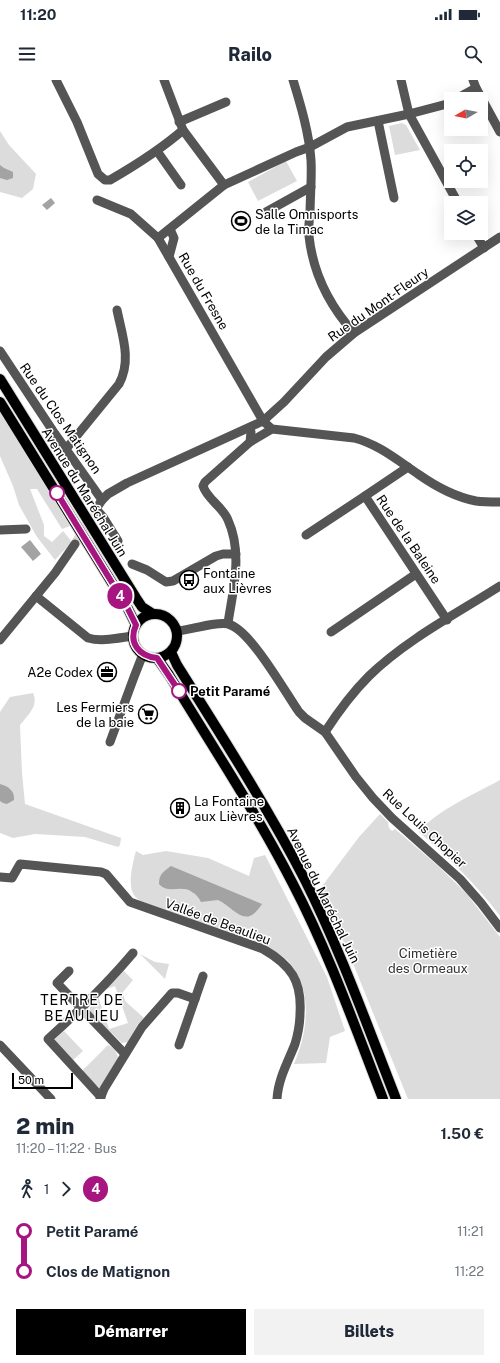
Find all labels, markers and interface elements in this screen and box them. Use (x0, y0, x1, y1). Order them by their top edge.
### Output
text: 11:20 (20, 6, 56, 23)
icon: menu (16, 43, 38, 65)
icon: search (462, 43, 484, 65)
text: Railo (228, 44, 272, 65)
north arrow (444, 92, 488, 136)
map controls (444, 92, 488, 240)
button: locate (444, 144, 488, 188)
button: layers (444, 196, 488, 240)
place label: Salle Omnisports de la Timac (255, 207, 358, 237)
sports icon: Salle Omnisports de la Timac (230, 210, 252, 232)
street label: Rue du Fresne (175, 250, 232, 332)
street label: Rue du Mont-Fleury (325, 264, 431, 345)
street label: Rue du Clos Matignon (17, 360, 104, 476)
street label: Avenue du Maréchal Juin (39, 425, 130, 560)
unlabelled marker (49, 485, 65, 501)
street label: Rue de la Baleine (373, 492, 444, 587)
place label: Fontaine aux Lièvres (203, 566, 272, 596)
bus stop icon: Fontaine aux Lièvres (178, 569, 200, 591)
line badge: 4 (107, 583, 133, 609)
text: 4 (115, 588, 125, 604)
office icon: A2e Codex (96, 661, 118, 683)
place label: A2e Codex (27, 665, 93, 680)
marker: Petit Paramé (171, 683, 187, 699)
place label: Petit Paramé (190, 684, 270, 699)
place label: Les Fermiers de la baie (56, 700, 134, 730)
supermarket icon: Les Fermiers de la baie (137, 703, 159, 725)
street label: Rue Louis Chopier (380, 786, 470, 871)
place label: La Fontaine aux Lièvres (194, 794, 264, 824)
building icon: La Fontaine aux Lièvres (169, 797, 191, 819)
street label: Avenue du Maréchal Juin (284, 825, 363, 966)
street label: Vallée de Beaulieu (163, 895, 273, 948)
park label: Cimetière des Ormeaux (388, 946, 468, 976)
district label: TERTRE DE BEAULIEU (40, 992, 124, 1024)
scale bar (12, 1071, 73, 1090)
text: 50 m (18, 1074, 44, 1086)
text: 2 min (16, 1113, 74, 1139)
text: 1.50 € (441, 1125, 484, 1142)
text: 11:20 – 11:22 · Bus (16, 1141, 117, 1156)
icon: walk (16, 1178, 38, 1200)
icon: forward (55, 1178, 77, 1200)
text: 4 (91, 1181, 100, 1197)
text: 1 (44, 1182, 49, 1197)
text: Petit Paramé (46, 1223, 138, 1240)
text: 11:21 (457, 1224, 484, 1239)
text: Clos de Matignon (46, 1263, 170, 1280)
text: 11:22 (455, 1264, 484, 1279)
button: Démarrer (16, 1309, 246, 1355)
button: Billets (254, 1309, 484, 1355)

